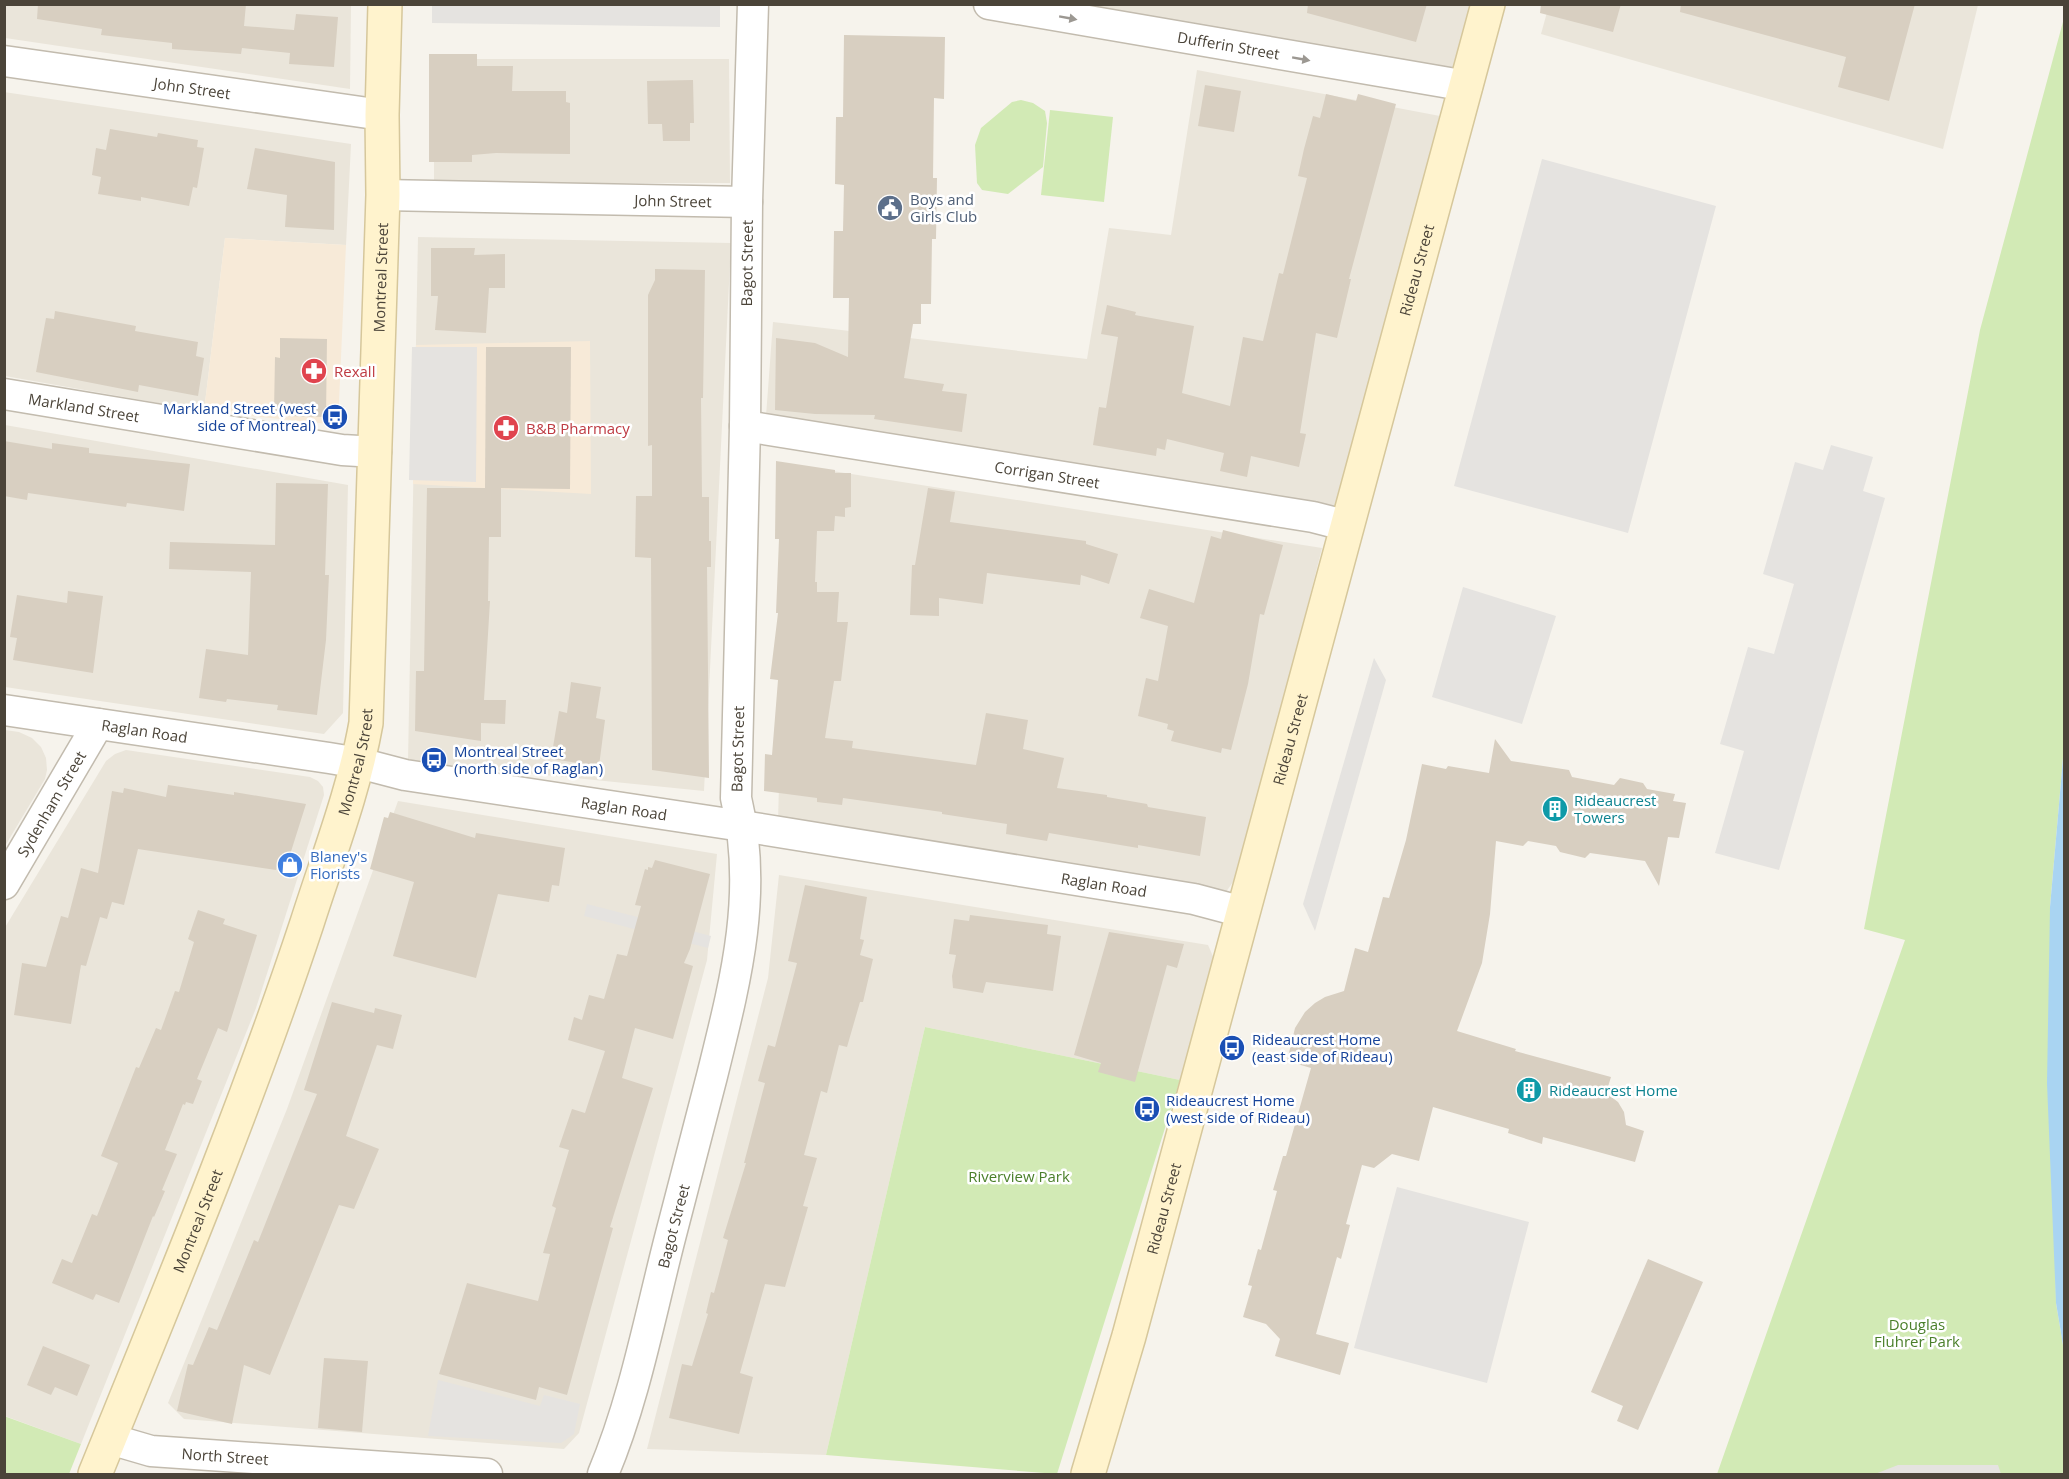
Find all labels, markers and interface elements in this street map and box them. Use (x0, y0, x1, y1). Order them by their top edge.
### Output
one-way arrow (1058, 14, 1077, 23)
street label: Dufferin Street (1176, 26, 1281, 64)
one-way arrow (1292, 55, 1311, 64)
street label: John Street (150, 72, 232, 103)
place label: Boys and Girls Club (910, 189, 977, 226)
street label: John Street (632, 190, 712, 211)
public building icon: Boys and Girls Club (875, 193, 905, 223)
street label: Bagot Street (736, 220, 757, 306)
street label: Montreal Street (369, 222, 392, 333)
street label: Rideau Street (1394, 222, 1438, 318)
pharmacy icon: Rexall (299, 356, 329, 386)
place label: Rexall (334, 361, 375, 381)
street label: Markland Street (27, 388, 141, 426)
place label: Markland Street (west side of Montreal) (163, 398, 316, 435)
bus stop icon: Markland Street (west side of Montreal) (320, 402, 350, 432)
pharmacy icon: B&B Pharmacy (491, 413, 521, 443)
place label: B&B Pharmacy (526, 418, 630, 438)
street label: Corrigan Street (993, 456, 1101, 493)
street label: Rideau Street (1268, 691, 1312, 787)
street label: Bagot Street (726, 706, 748, 792)
street label: Montreal Street (333, 708, 376, 818)
street label: Raglan Road (100, 715, 189, 747)
place label: Montreal Street (north side of Raglan) (454, 741, 603, 778)
bus stop icon: Montreal Street (north side of Raglan) (419, 745, 449, 775)
street label: Sydenham Street (12, 747, 90, 861)
place label: Rideaucrest Towers (1574, 790, 1656, 827)
street label: Raglan Road (580, 792, 668, 825)
building icon: Rideaucrest Towers (1540, 794, 1570, 824)
place label: Blaney's Florists (310, 846, 367, 883)
shop icon: Blaney's Florists (275, 850, 305, 880)
street label: Raglan Road (1060, 868, 1148, 901)
place label: Rideaucrest Home (east side of Rideau) (1252, 1029, 1393, 1066)
bus stop icon: Rideaucrest Home (east side of Rideau) (1217, 1033, 1247, 1063)
building icon: Rideaucrest Home (1514, 1075, 1544, 1105)
place label: Rideaucrest Home (1549, 1080, 1678, 1100)
place label: Rideaucrest Home (west side of Rideau) (1166, 1090, 1310, 1127)
bus stop icon: Rideaucrest Home (west side of Rideau) (1132, 1094, 1162, 1124)
street label: Rideau Street (1141, 1160, 1185, 1257)
street label: Montreal Street (168, 1166, 227, 1276)
park label: Riverview Park (968, 1166, 1070, 1186)
street label: Bagot Street (653, 1182, 694, 1270)
park label: Douglas Fluhrer Park (1874, 1314, 1960, 1351)
street label: North Street (181, 1443, 269, 1469)

